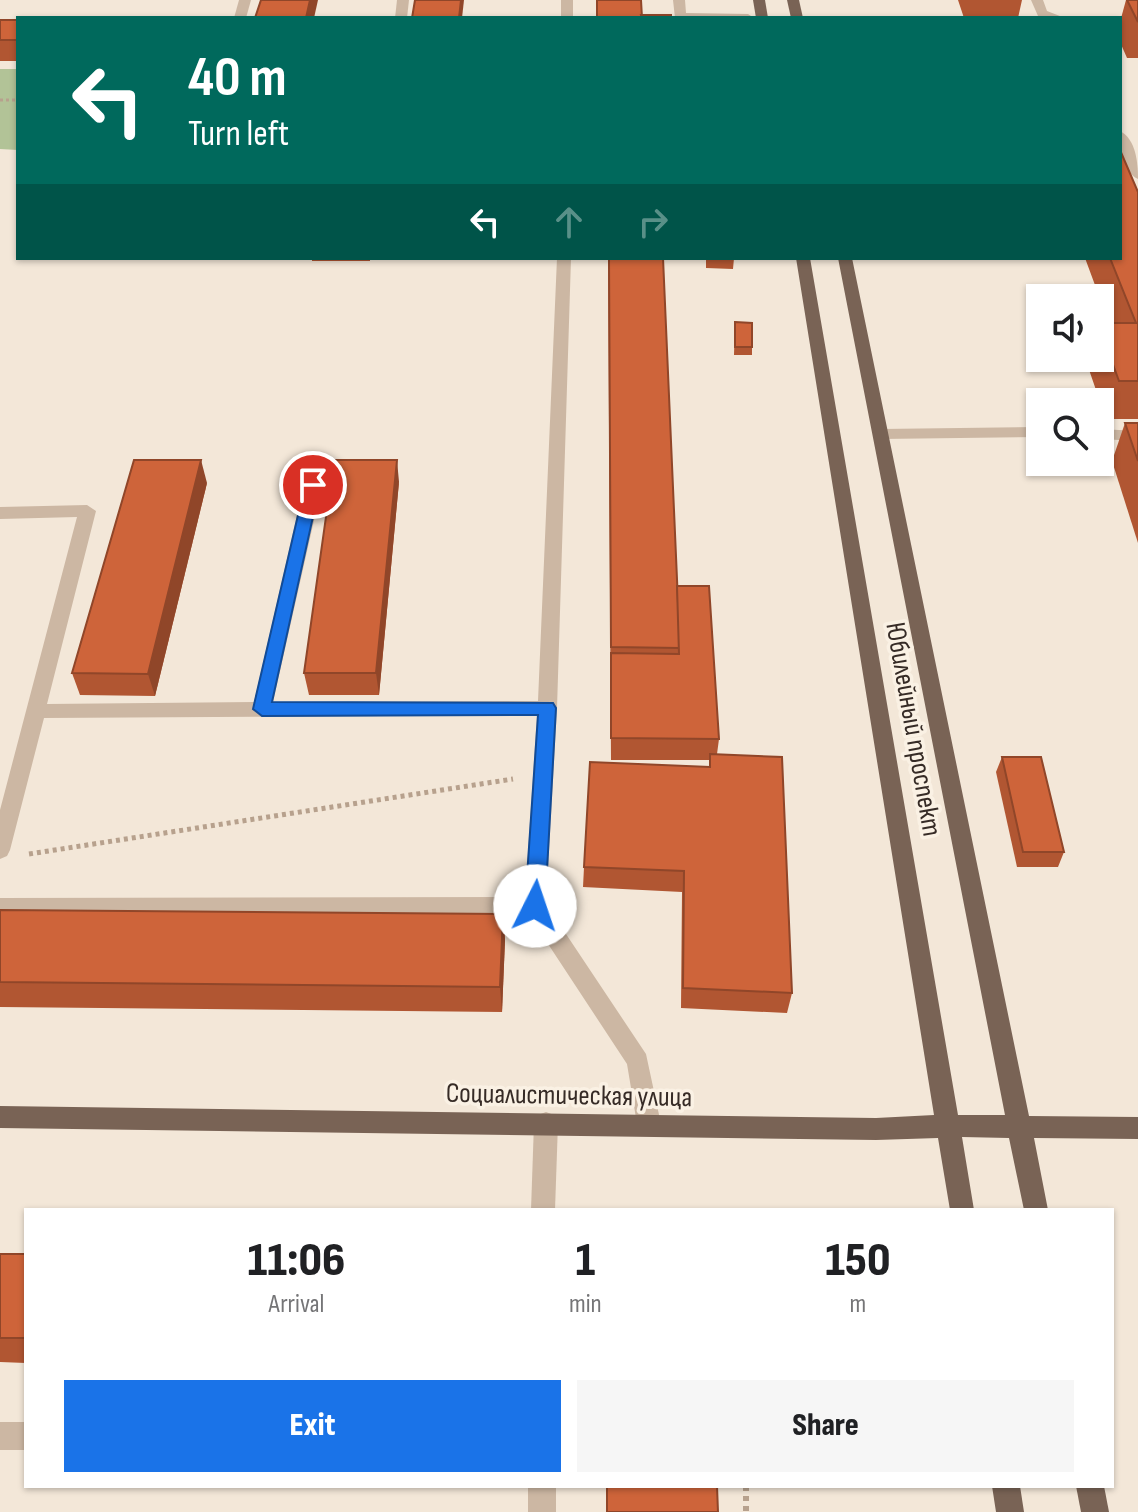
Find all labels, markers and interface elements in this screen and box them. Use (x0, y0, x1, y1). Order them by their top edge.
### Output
text: 40 m (188, 45, 287, 112)
icon: left (56, 48, 160, 152)
text: Turn left (188, 113, 289, 156)
icon: left (463, 200, 507, 244)
icon: ahead (547, 200, 591, 244)
icon: right (631, 200, 675, 244)
map controls (1026, 284, 1114, 476)
button: sound (1026, 284, 1114, 372)
button: search (1026, 388, 1114, 476)
pin (279, 451, 347, 519)
icon: arrive (291, 463, 335, 507)
street label: Юбилейный проспект (878, 620, 949, 839)
position arrow (493, 864, 577, 948)
street label: Социалистическая улица (446, 1077, 692, 1114)
text: 11:06 (248, 1232, 345, 1289)
text: 1 (575, 1232, 595, 1289)
text: 150 (825, 1232, 890, 1289)
text: Arrival (269, 1289, 324, 1320)
text: min (569, 1289, 602, 1320)
text: m (849, 1289, 866, 1320)
button: Exit (64, 1380, 561, 1472)
button: Share (577, 1380, 1074, 1472)

